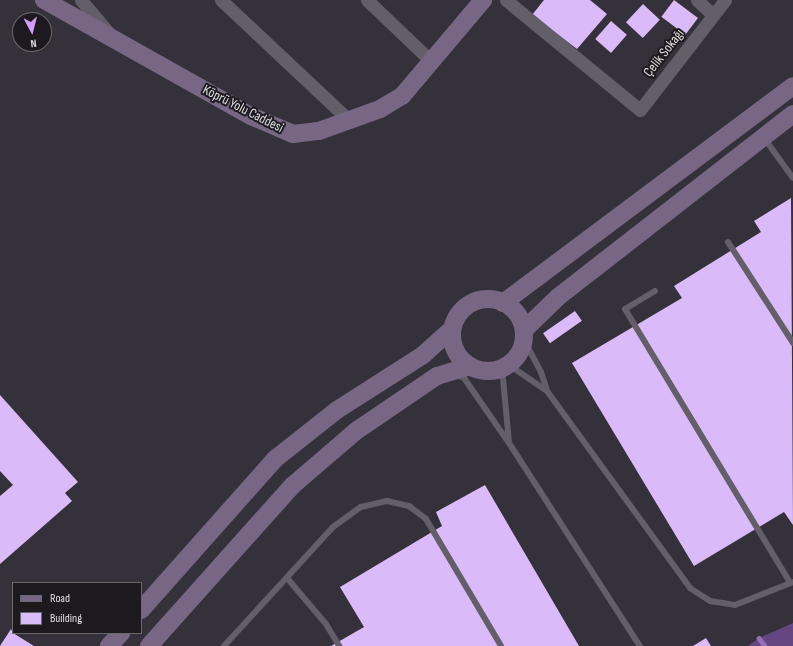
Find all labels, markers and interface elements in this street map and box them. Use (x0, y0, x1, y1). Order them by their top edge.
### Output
north arrow (12, 12, 52, 52)
street label: Çelik Sokağı (640, 26, 688, 80)
text: N (30, 37, 37, 50)
street label: Köprü Yolu Caddesi (200, 81, 286, 137)
legend (12, 582, 142, 634)
text: Road (50, 591, 70, 606)
text: Building (50, 611, 82, 626)

